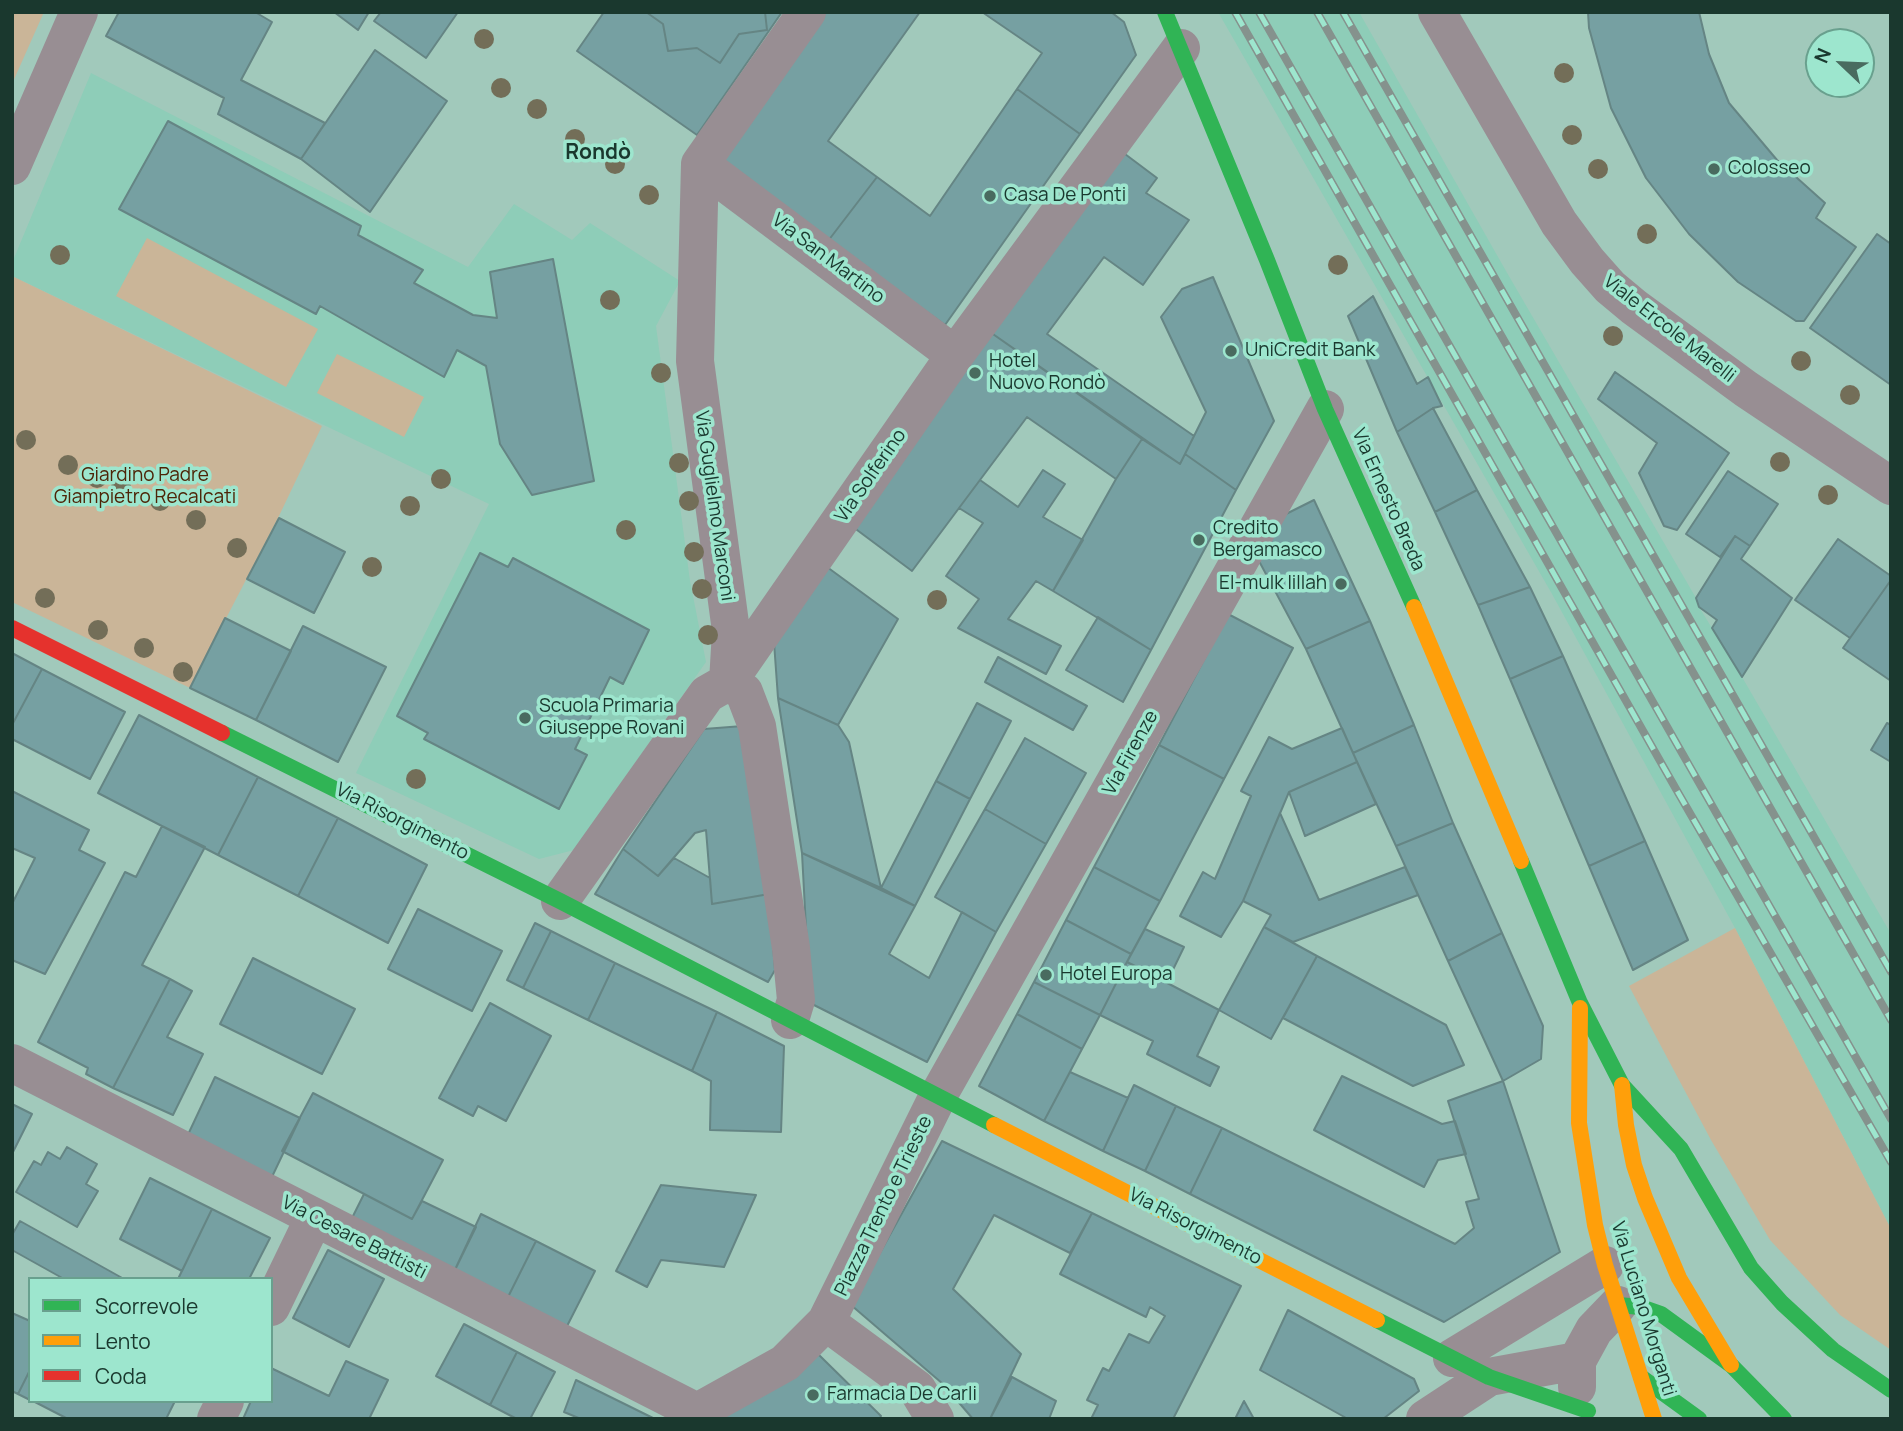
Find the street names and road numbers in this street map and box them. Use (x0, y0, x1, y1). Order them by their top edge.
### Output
street label: Via San Martino (767, 209, 889, 309)
street label: Viale Ercole Marelli (1598, 270, 1740, 388)
street label: Via Guglielmo Marconi (689, 410, 739, 602)
street label: Via Solferino (831, 425, 911, 527)
street label: Via Ernesto Breda (1346, 425, 1430, 575)
street label: Via Firenze (1098, 707, 1164, 799)
street label: Via Risorgimento (332, 779, 472, 865)
street label: Piazza Trento e Trieste (830, 1112, 938, 1300)
street label: Via Risorgimento (1125, 1184, 1265, 1270)
street label: Via Cesare Battisti (278, 1192, 430, 1284)
street label: Via Luciano Morganti (1606, 1219, 1680, 1399)

